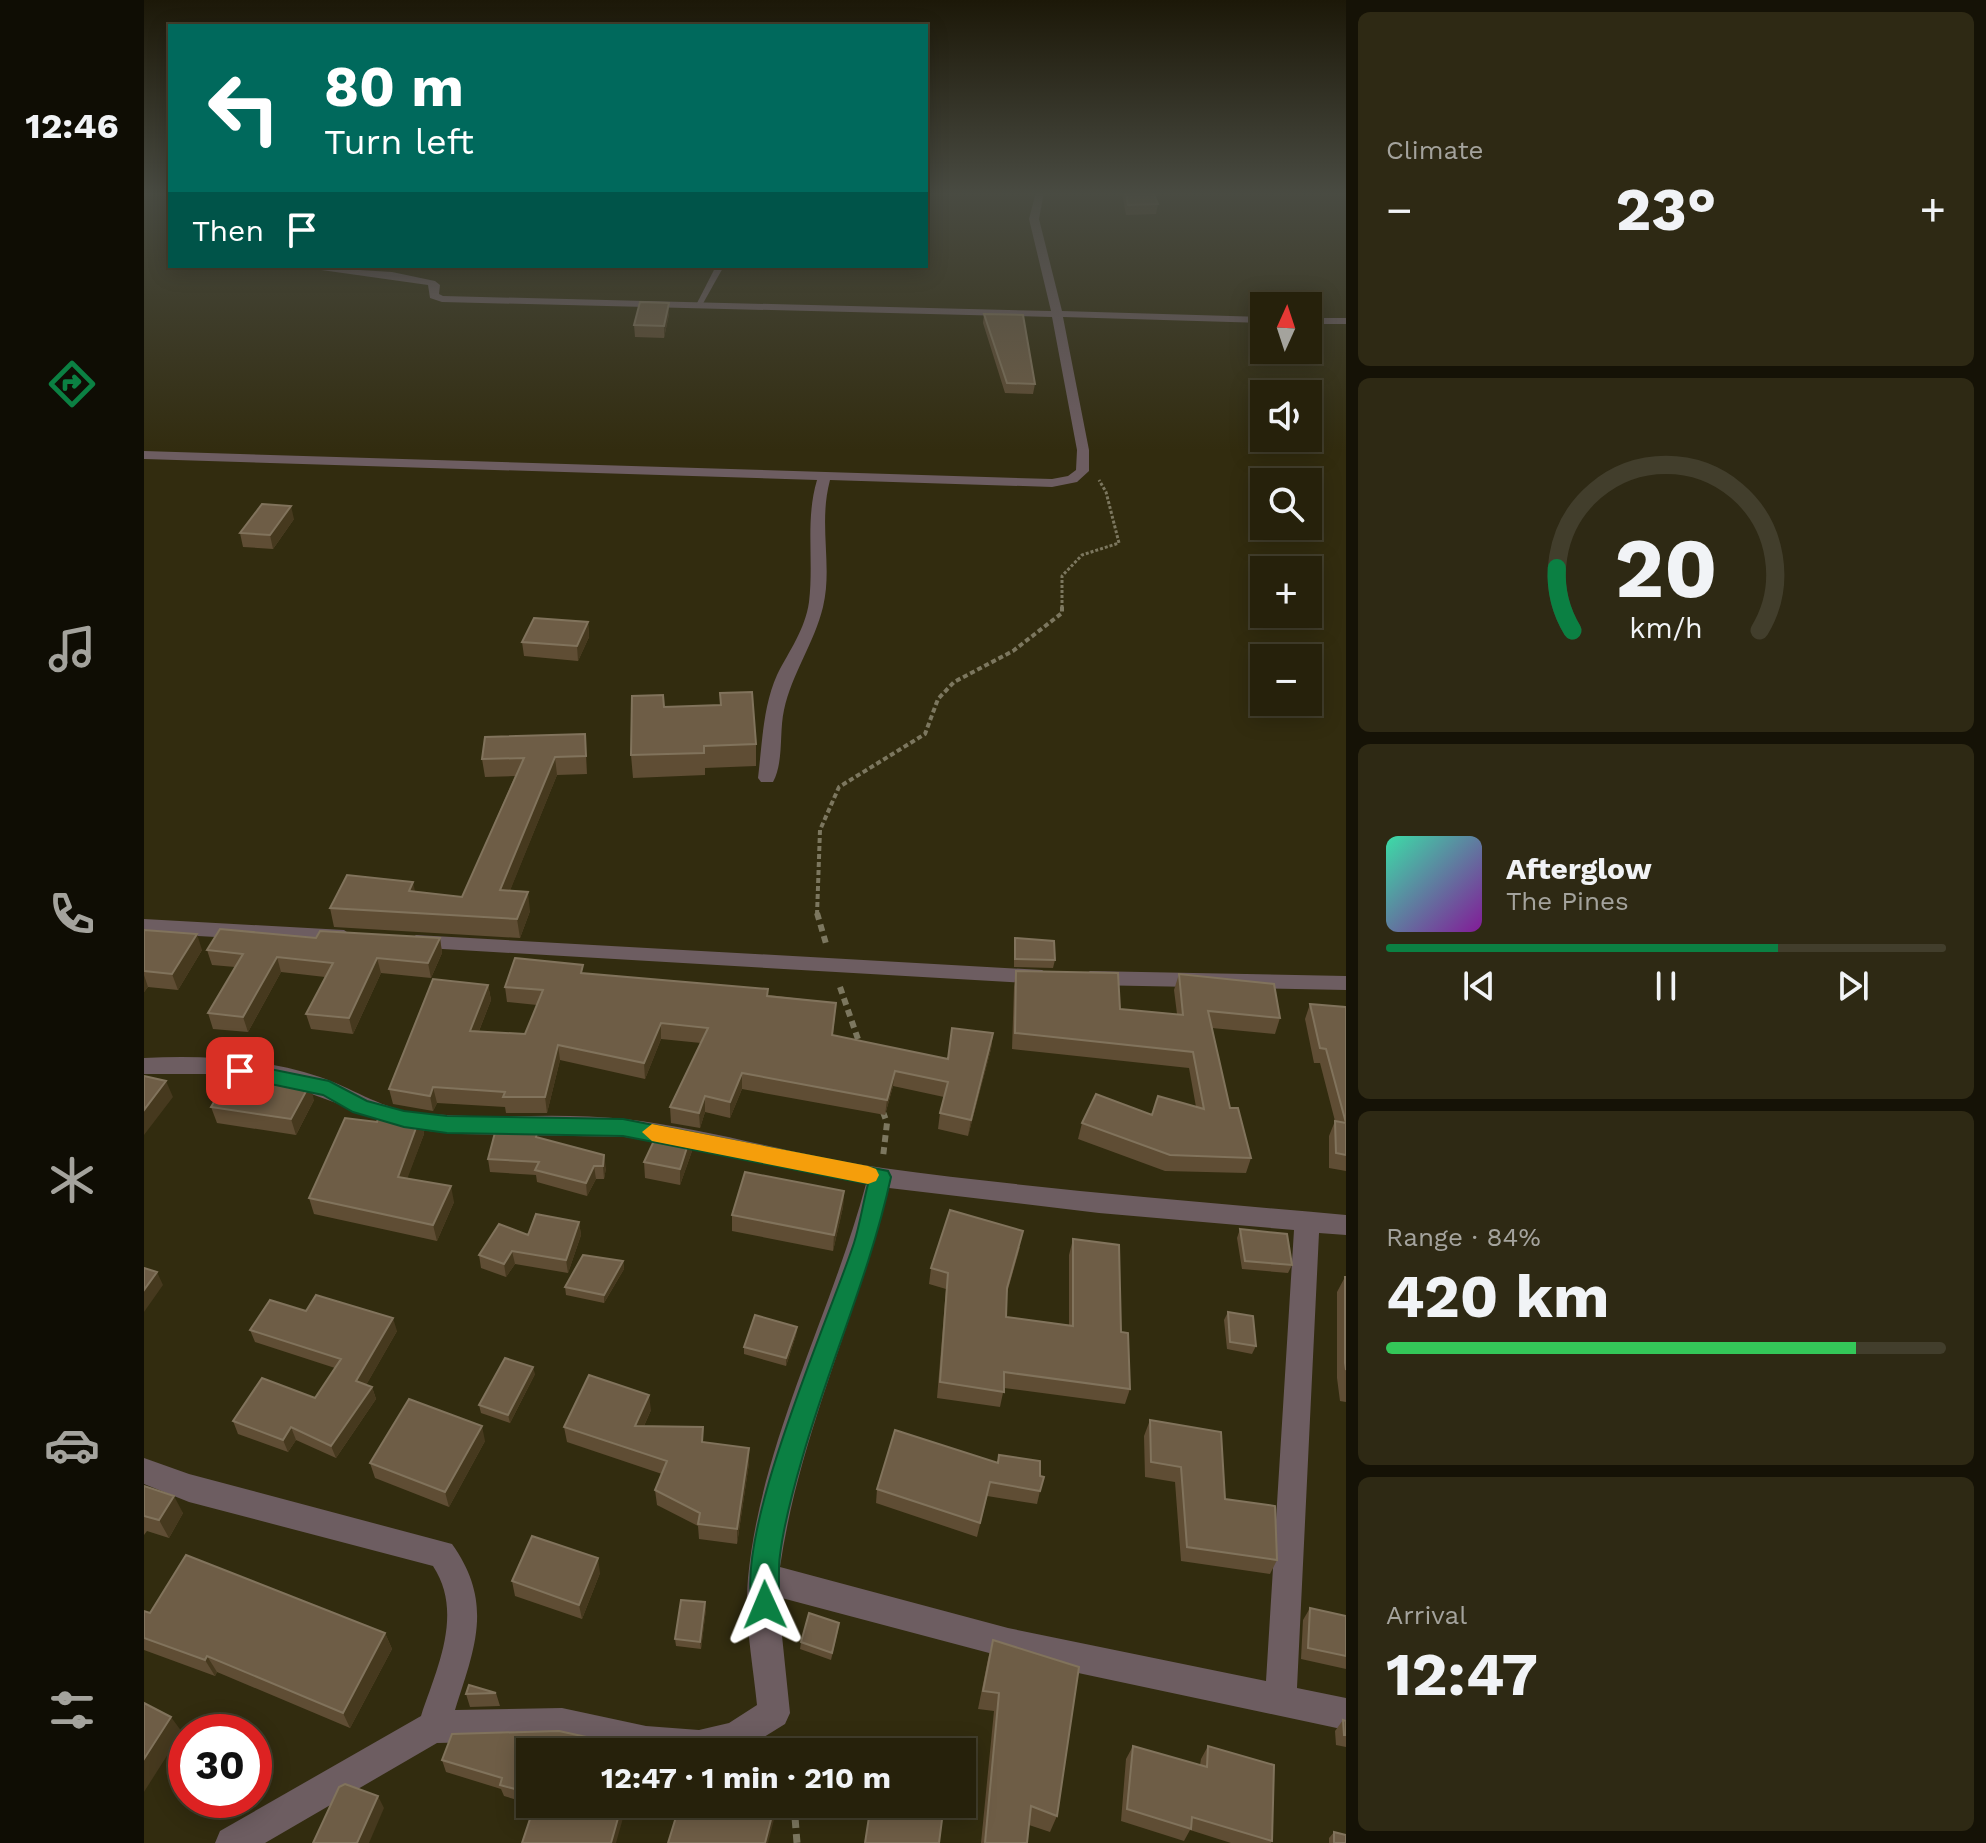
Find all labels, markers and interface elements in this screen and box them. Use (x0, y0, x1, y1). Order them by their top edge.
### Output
text: 80 m (324, 54, 464, 120)
icon: left (192, 56, 296, 160)
text: 12:46 (25, 105, 119, 147)
text: Turn left (324, 121, 474, 163)
text: Climate (1386, 135, 1484, 165)
text: 23° (1615, 174, 1717, 245)
text: − (1386, 184, 1413, 236)
text: + (1919, 184, 1946, 236)
icon: arrive (280, 208, 324, 252)
text: Then (192, 213, 264, 248)
north arrow (1250, 292, 1322, 364)
map controls (1250, 292, 1322, 716)
icon: directions (44, 356, 100, 412)
button: sound (1250, 380, 1322, 452)
button: search (1250, 468, 1322, 540)
text: 20 (1614, 520, 1718, 617)
button: + (1250, 556, 1322, 628)
text: km/h (1629, 611, 1703, 645)
icon: music (44, 621, 100, 677)
button: − (1250, 644, 1322, 716)
text: Afterglow (1506, 851, 1652, 886)
icon: phone (44, 886, 100, 942)
text: The Pines (1506, 886, 1629, 916)
icon: previous (1457, 964, 1501, 1008)
icon: pause (1644, 964, 1688, 1008)
icon: next (1831, 964, 1875, 1008)
pin (206, 1037, 274, 1105)
icon: arrive (218, 1049, 262, 1093)
icon: climate (44, 1152, 100, 1208)
text: Range · 84% (1386, 1222, 1541, 1252)
text: 420 km (1386, 1261, 1609, 1332)
icon: car (44, 1417, 100, 1473)
position arrow (723, 1563, 807, 1647)
text: Arrival (1386, 1600, 1467, 1630)
text: 12:47 (1386, 1639, 1538, 1710)
icon: filters (44, 1682, 100, 1738)
speed limit sign: 30 (168, 1714, 272, 1818)
text: 12:47 · 1 min · 210 m (601, 1760, 891, 1795)

